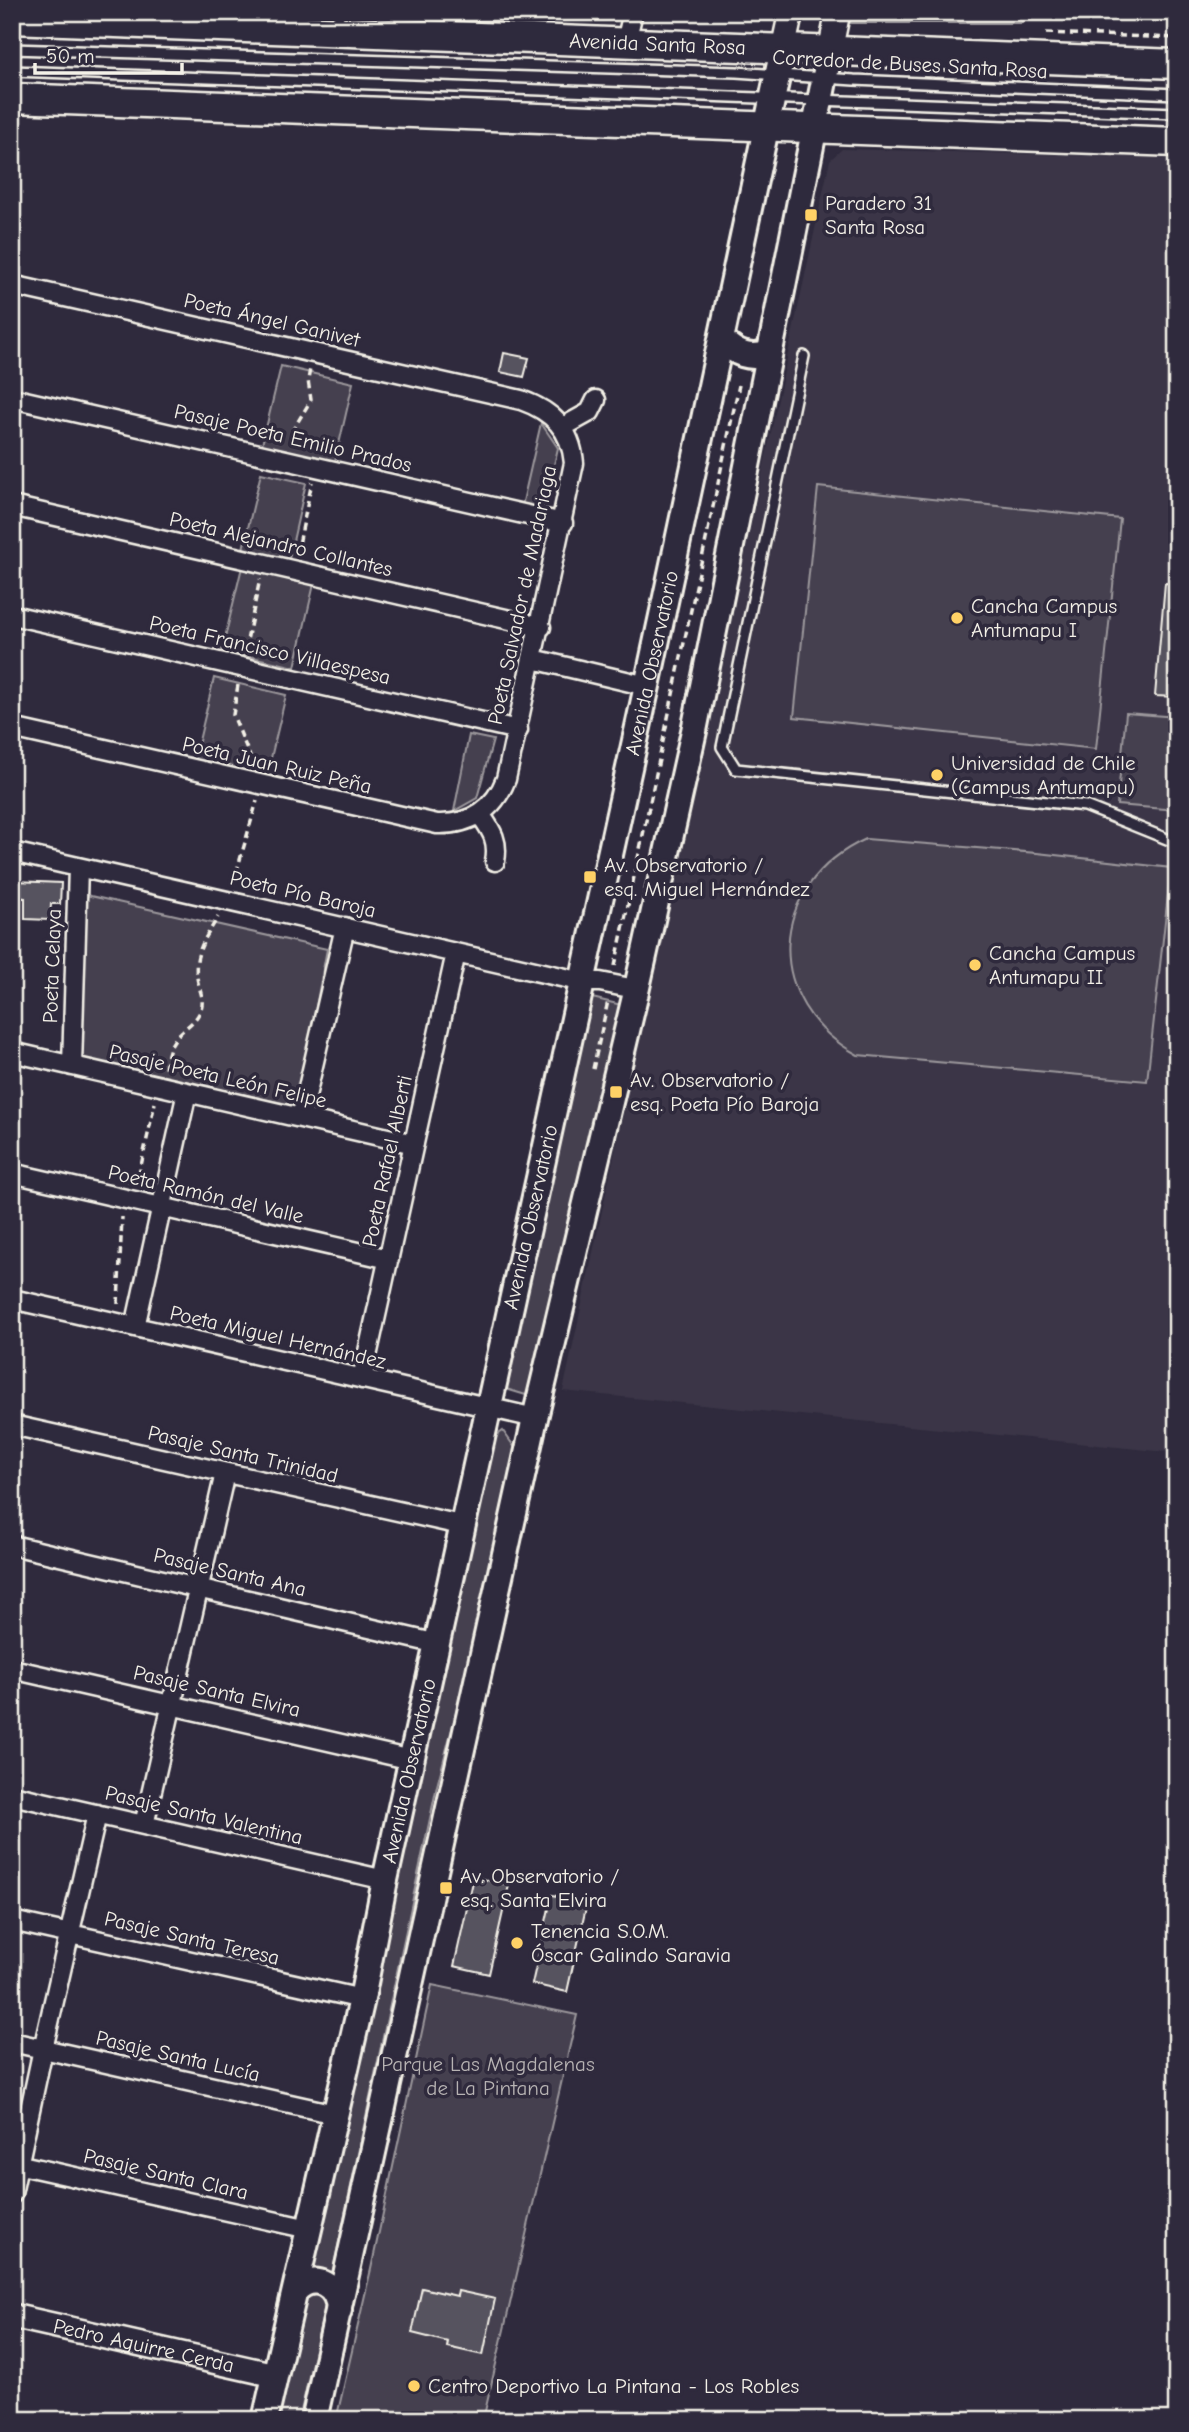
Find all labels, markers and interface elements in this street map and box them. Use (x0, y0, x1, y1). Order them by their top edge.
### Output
street label: Avenida Santa Rosa (569, 29, 746, 59)
scale bar (35, 32, 182, 76)
text: 50 m (46, 44, 95, 68)
street label: Corredor de Buses Santa Rosa (772, 45, 1048, 83)
place label: Paradero 31 Santa Rosa (825, 191, 932, 239)
marker: Paradero 31 Santa Rosa (803, 207, 819, 223)
street label: Poeta Ángel Ganivet (182, 288, 363, 352)
street label: Pasaje Poeta Emilio Prados (172, 399, 414, 477)
street label: Poeta Salvador de Madariaga (483, 463, 561, 727)
street label: Poeta Alejandro Collantes (167, 507, 395, 581)
street label: Avenida Observatorio (620, 568, 683, 758)
place label: Cancha Campus Antumapu I (971, 594, 1117, 642)
marker: Cancha Campus Antumapu I (949, 610, 965, 626)
street label: Poeta Francisco Villaespesa (147, 611, 393, 689)
street label: Poeta Juan Ruiz Peña (180, 732, 374, 798)
place label: Universidad de Chile (Campus Antumapu) (951, 751, 1135, 799)
marker: Universidad de Chile (Campus Antumapu) (929, 767, 945, 783)
place label: Av. Observatorio / esq. Miguel Hernández (604, 853, 810, 901)
street label: Poeta Pío Baroja (228, 866, 378, 922)
marker: Av. Observatorio / esq. Miguel Hernández (582, 869, 598, 885)
street label: Poeta Celaya (38, 908, 66, 1024)
place label: Cancha Campus Antumapu II (989, 941, 1135, 989)
marker: Cancha Campus Antumapu II (967, 957, 983, 973)
street label: Pasaje Poeta León Felipe (107, 1039, 329, 1113)
place label: Av. Observatorio / esq. Poeta Pío Baroja (630, 1068, 819, 1116)
street label: Poeta Rafael Alberti (357, 1073, 417, 1249)
marker: Av. Observatorio / esq. Poeta Pío Baroja (608, 1084, 624, 1100)
street label: Avenida Observatorio (499, 1122, 562, 1312)
street label: Poeta Ramón del Valle (106, 1160, 306, 1228)
street label: Poeta Miguel Hernández (168, 1300, 388, 1374)
street label: Pasaje Santa Trinidad (146, 1420, 340, 1488)
street label: Pasaje Santa Ana (151, 1543, 309, 1601)
street label: Pasaje Santa Elvira (131, 1660, 303, 1722)
street label: Avenida Observatorio (377, 1676, 441, 1866)
street label: Pasaje Santa Valentina (103, 1781, 305, 1849)
place label: Av. Observatorio / esq. Santa Elvira (460, 1864, 619, 1912)
marker: Av. Observatorio / esq. Santa Elvira (438, 1880, 454, 1896)
street label: Pasaje Santa Teresa (102, 1906, 282, 1970)
place label: Tenencia S.O.M. Óscar Galindo Saravia (531, 1919, 731, 1967)
marker: Tenencia S.O.M. Óscar Galindo Saravia (509, 1935, 525, 1951)
street label: Pasaje Santa Lucía (94, 2025, 262, 2087)
park label: Parque Las Magdalenas de La Pintana (381, 2052, 595, 2100)
street label: Pasaje Santa Clara (81, 2143, 251, 2205)
street label: Pedro Aguirre Cerda (51, 2314, 236, 2377)
place label: Centro Deportivo La Pintana - Los Robles (428, 2374, 799, 2398)
marker: Centro Deportivo La Pintana - Los Robles (406, 2378, 422, 2394)

